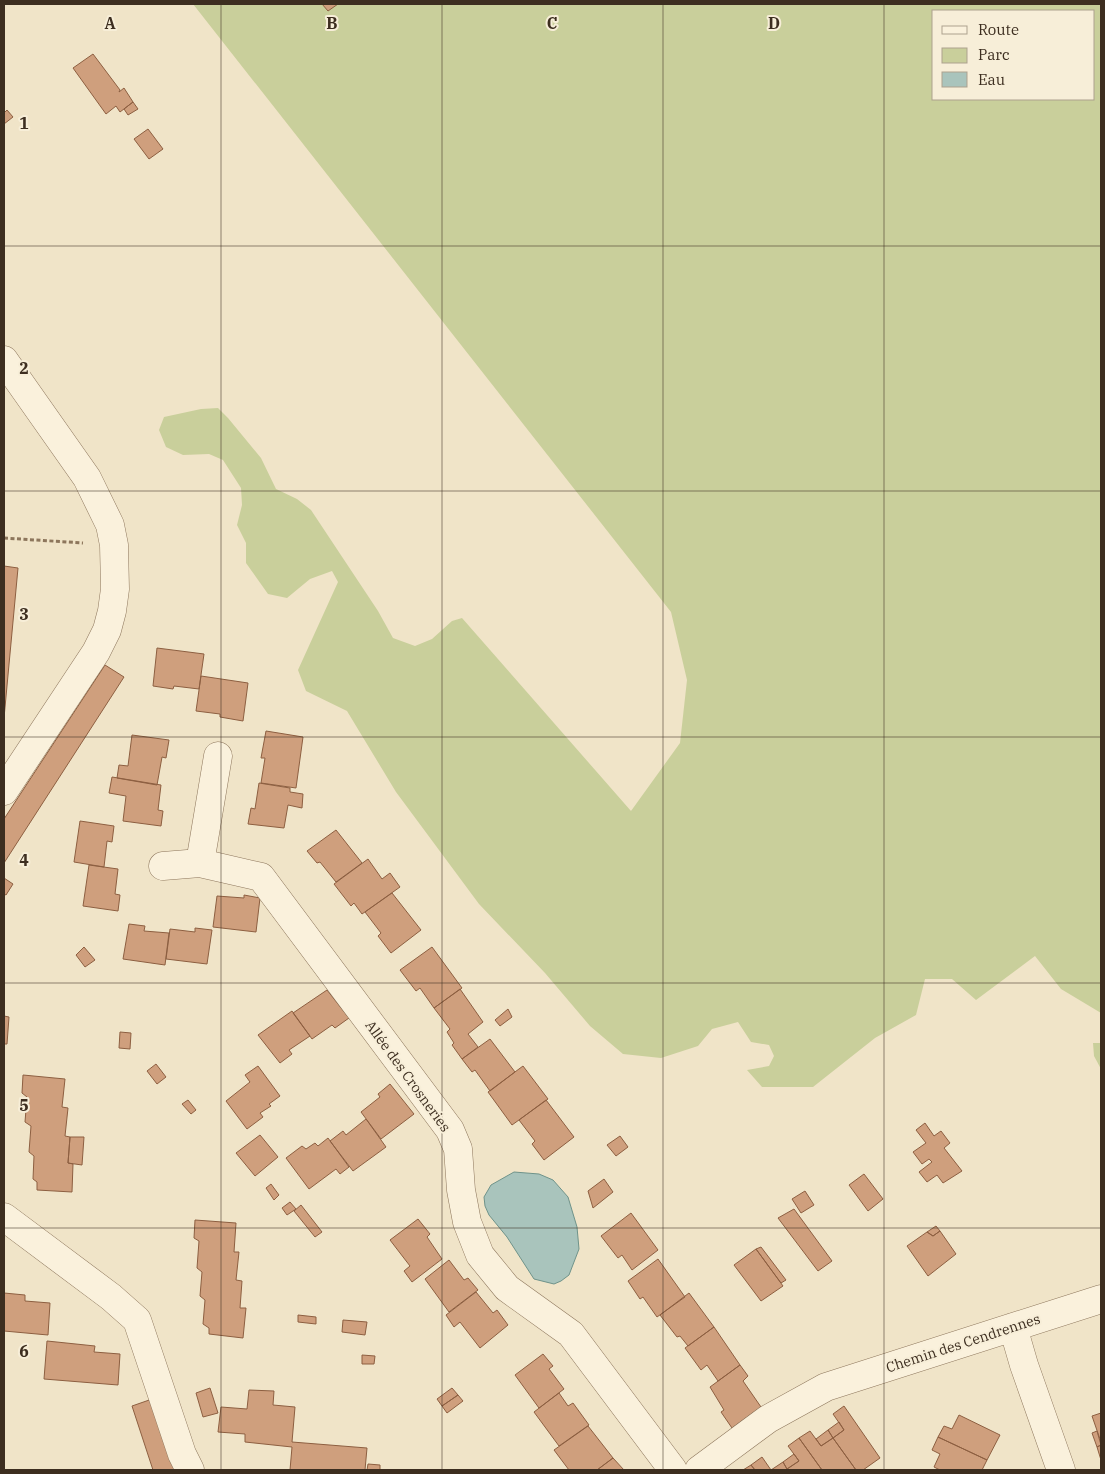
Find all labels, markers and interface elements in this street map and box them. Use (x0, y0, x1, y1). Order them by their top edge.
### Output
legend (932, 10, 1095, 100)
text: A (104, 13, 116, 33)
text: B (326, 13, 338, 33)
text: C (547, 13, 557, 33)
text: D (768, 13, 780, 33)
text: Route (978, 20, 1019, 39)
text: Parc (978, 45, 1010, 64)
text: Eau (978, 70, 1005, 89)
text: 1 (19, 113, 29, 133)
text: 2 (19, 358, 29, 378)
text: 3 (19, 604, 29, 624)
text: 4 (19, 850, 29, 870)
street label: Allée des Crosneries (362, 1017, 455, 1135)
text: 5 (19, 1095, 29, 1115)
street label: Chemin des Cendrennes (884, 1309, 1043, 1376)
text: 6 (19, 1341, 29, 1361)

